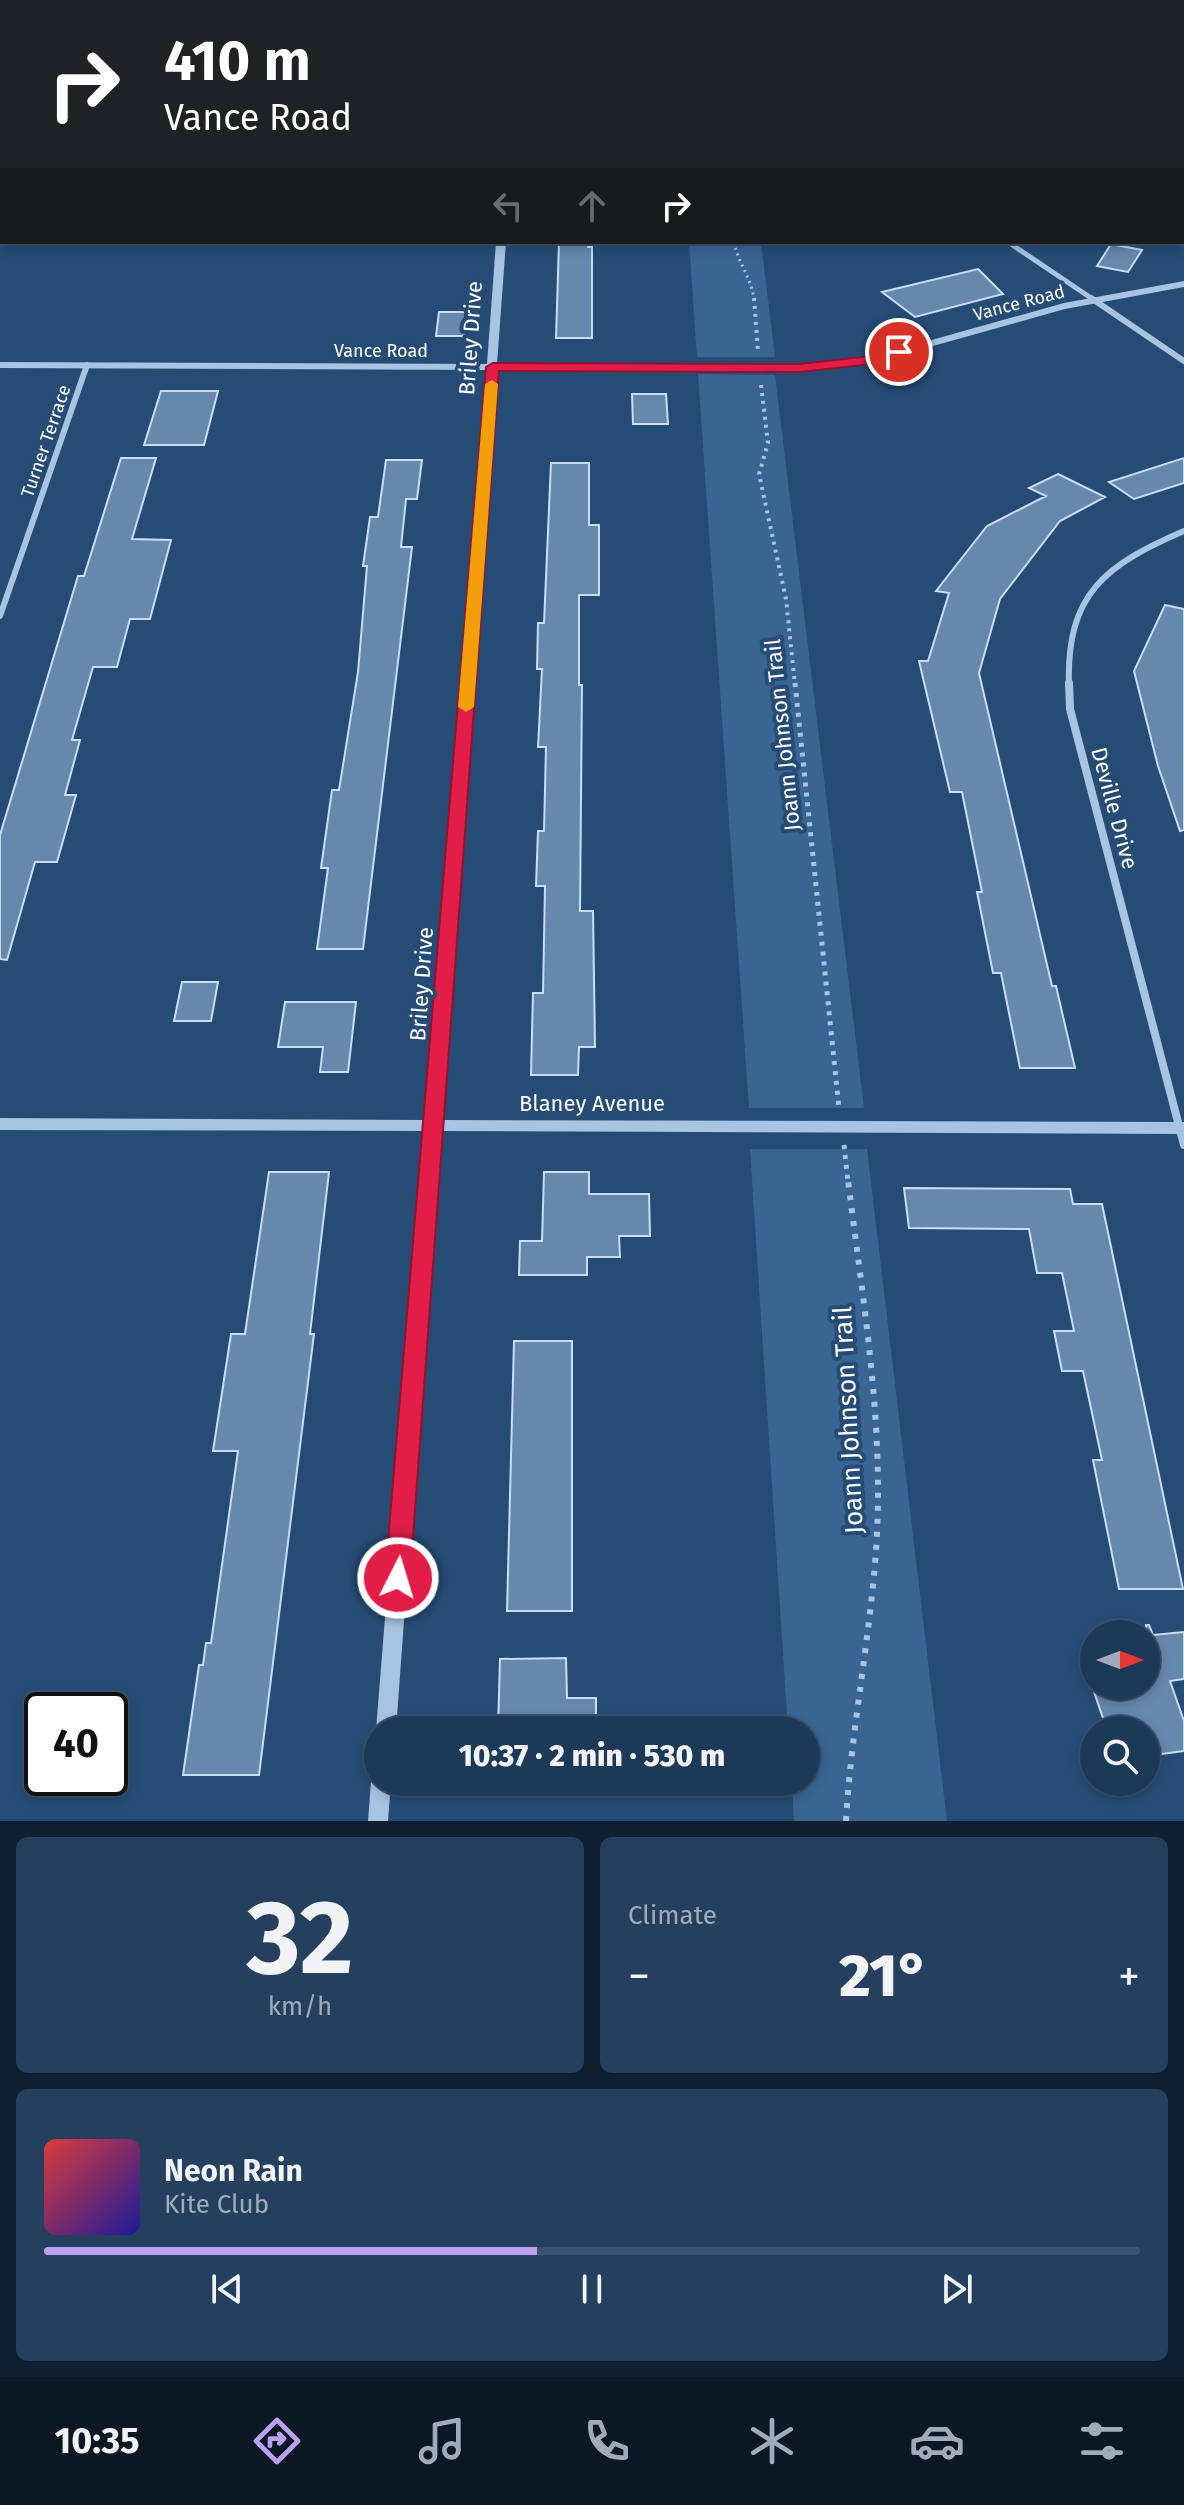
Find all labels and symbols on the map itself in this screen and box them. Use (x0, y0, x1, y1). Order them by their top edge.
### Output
street label: Briley Drive (453, 280, 488, 396)
street label: Vance Road (971, 280, 1067, 326)
pin (865, 318, 933, 386)
street label: Vance Road (334, 340, 428, 362)
street label: Turner Terrace (17, 382, 75, 500)
street label: Joann Johnson Trail (759, 637, 806, 832)
street label: Deville Drive (1085, 744, 1144, 872)
street label: Briley Drive (404, 926, 439, 1042)
street label: Blaney Avenue (519, 1090, 665, 1117)
street label: Joann Johnson Trail (827, 1305, 870, 1535)
position arrow (356, 1536, 440, 1620)
north arrow (1080, 1620, 1160, 1700)
speed limit sign: 40 (24, 1692, 128, 1796)

